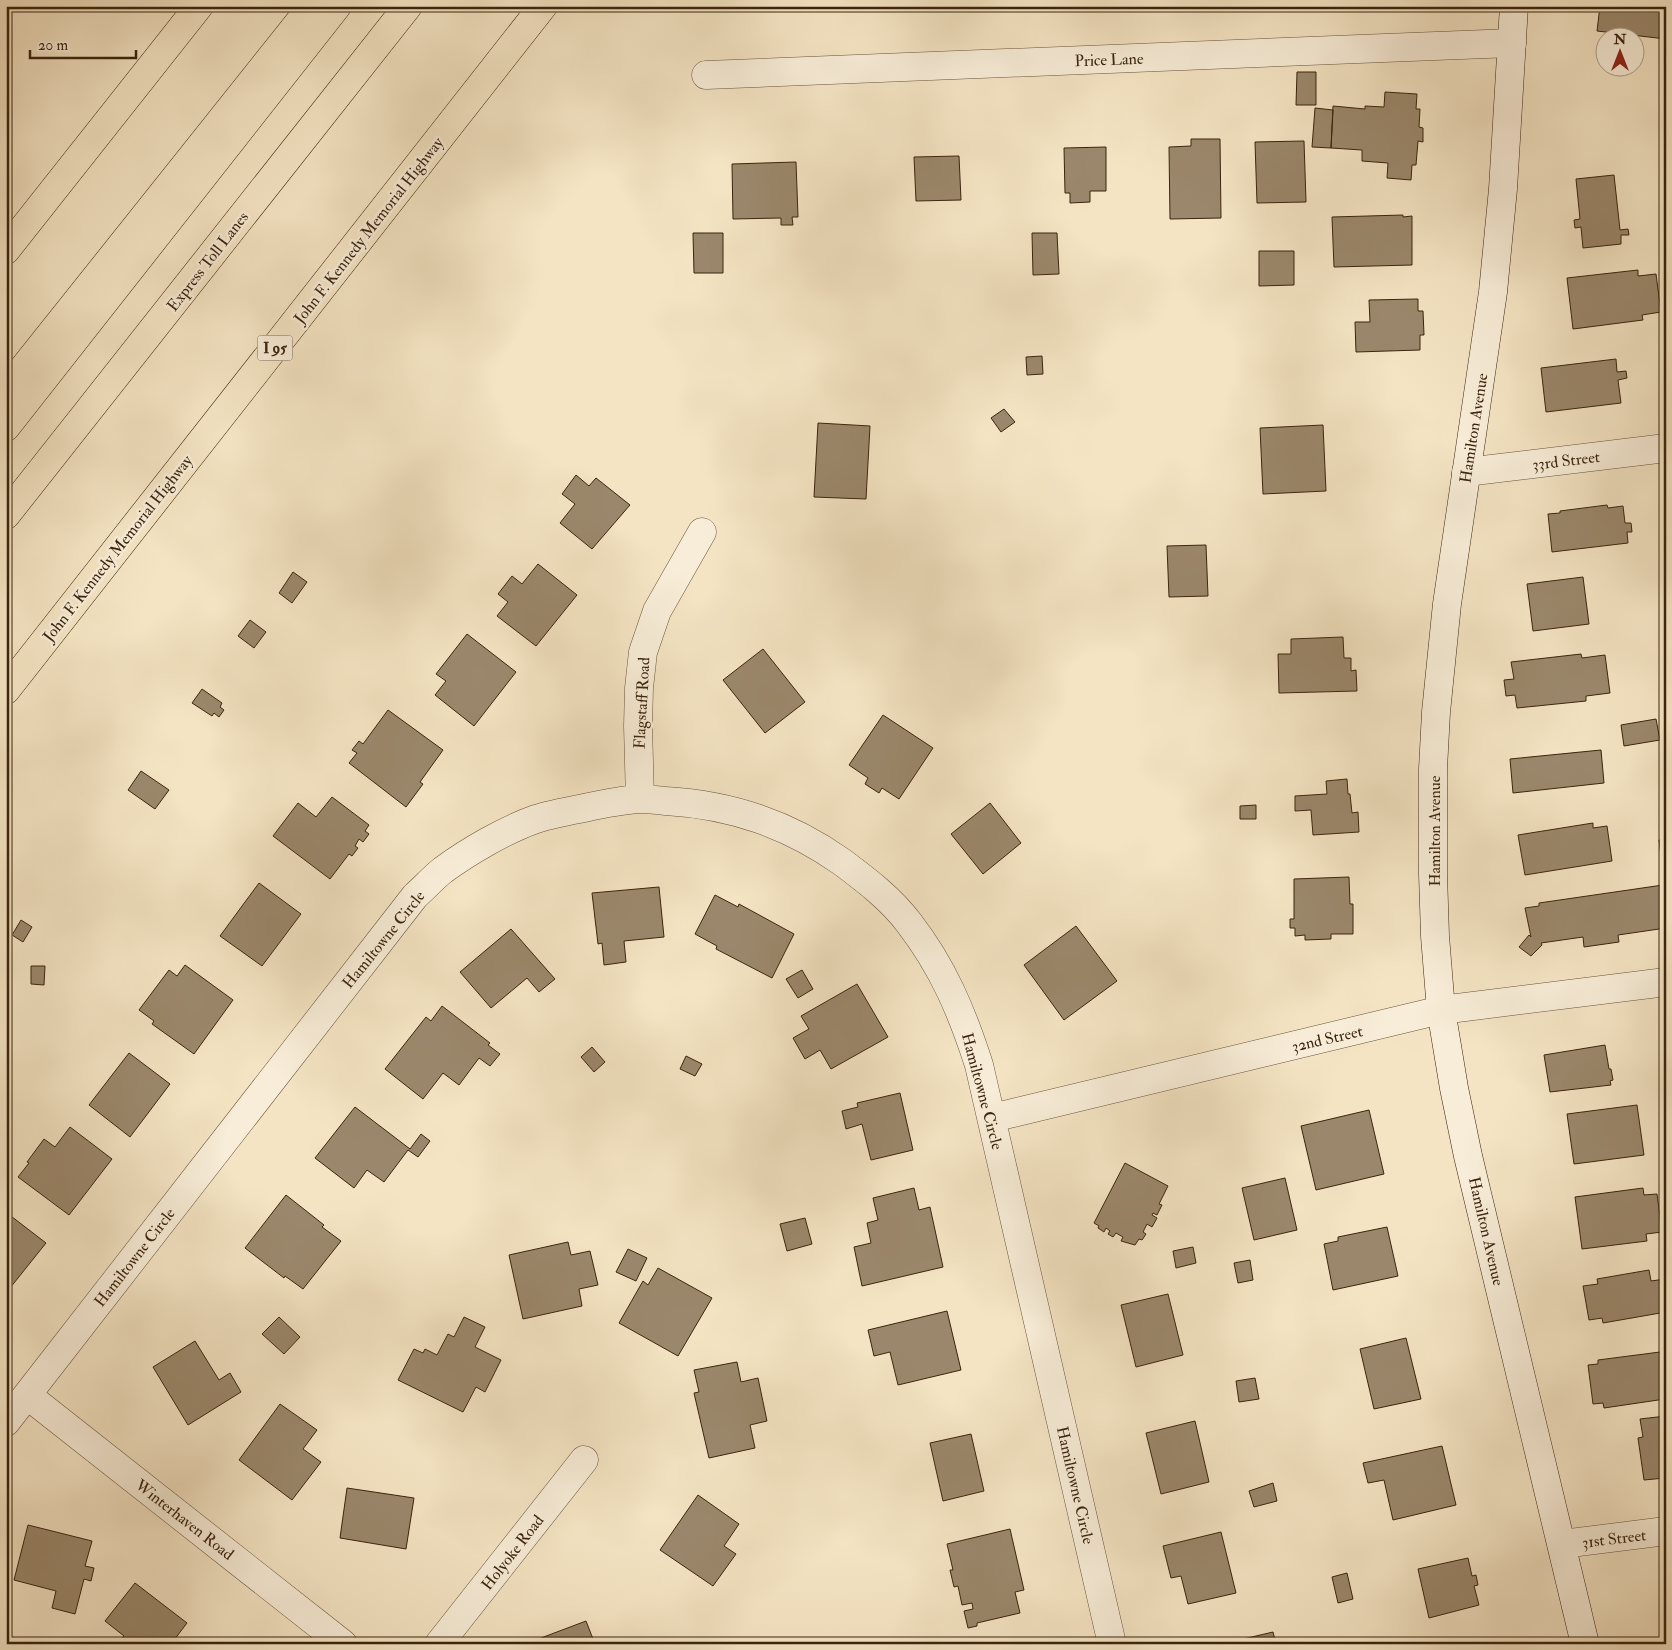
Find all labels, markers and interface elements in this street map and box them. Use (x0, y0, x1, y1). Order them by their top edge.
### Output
scale bar (30, 28, 136, 60)
north arrow (1594, 28, 1644, 78)
text: N (1613, 31, 1627, 48)
text: 20 m (38, 36, 68, 55)
street label: Price Lane (1074, 49, 1144, 71)
street label: John F. Kennedy Memorial Highway (289, 132, 449, 329)
street label: Express Toll Lanes (163, 208, 254, 316)
road number: I 95 (258, 336, 292, 360)
street label: Hamilton Avenue (1455, 371, 1493, 485)
street label: 33rd Street (1531, 447, 1601, 475)
street label: John F. Kennedy Memorial Highway (38, 450, 198, 647)
street label: Flagstaff Road (630, 657, 654, 749)
street label: Hamilton Avenue (1425, 775, 1445, 887)
street label: Hamiltowne Circle (338, 886, 430, 993)
street label: 32nd Street (1290, 1021, 1365, 1057)
street label: Hamiltowne Circle (957, 1031, 1007, 1152)
street label: Hamilton Avenue (1464, 1175, 1508, 1288)
street label: Hamiltowne Circle (90, 1204, 180, 1311)
street label: Hamiltowne Circle (1052, 1424, 1098, 1546)
street label: Winterhaven Road (130, 1474, 238, 1565)
street label: Holyoke Road (477, 1511, 548, 1594)
street label: 31st Street (1581, 1525, 1647, 1553)

